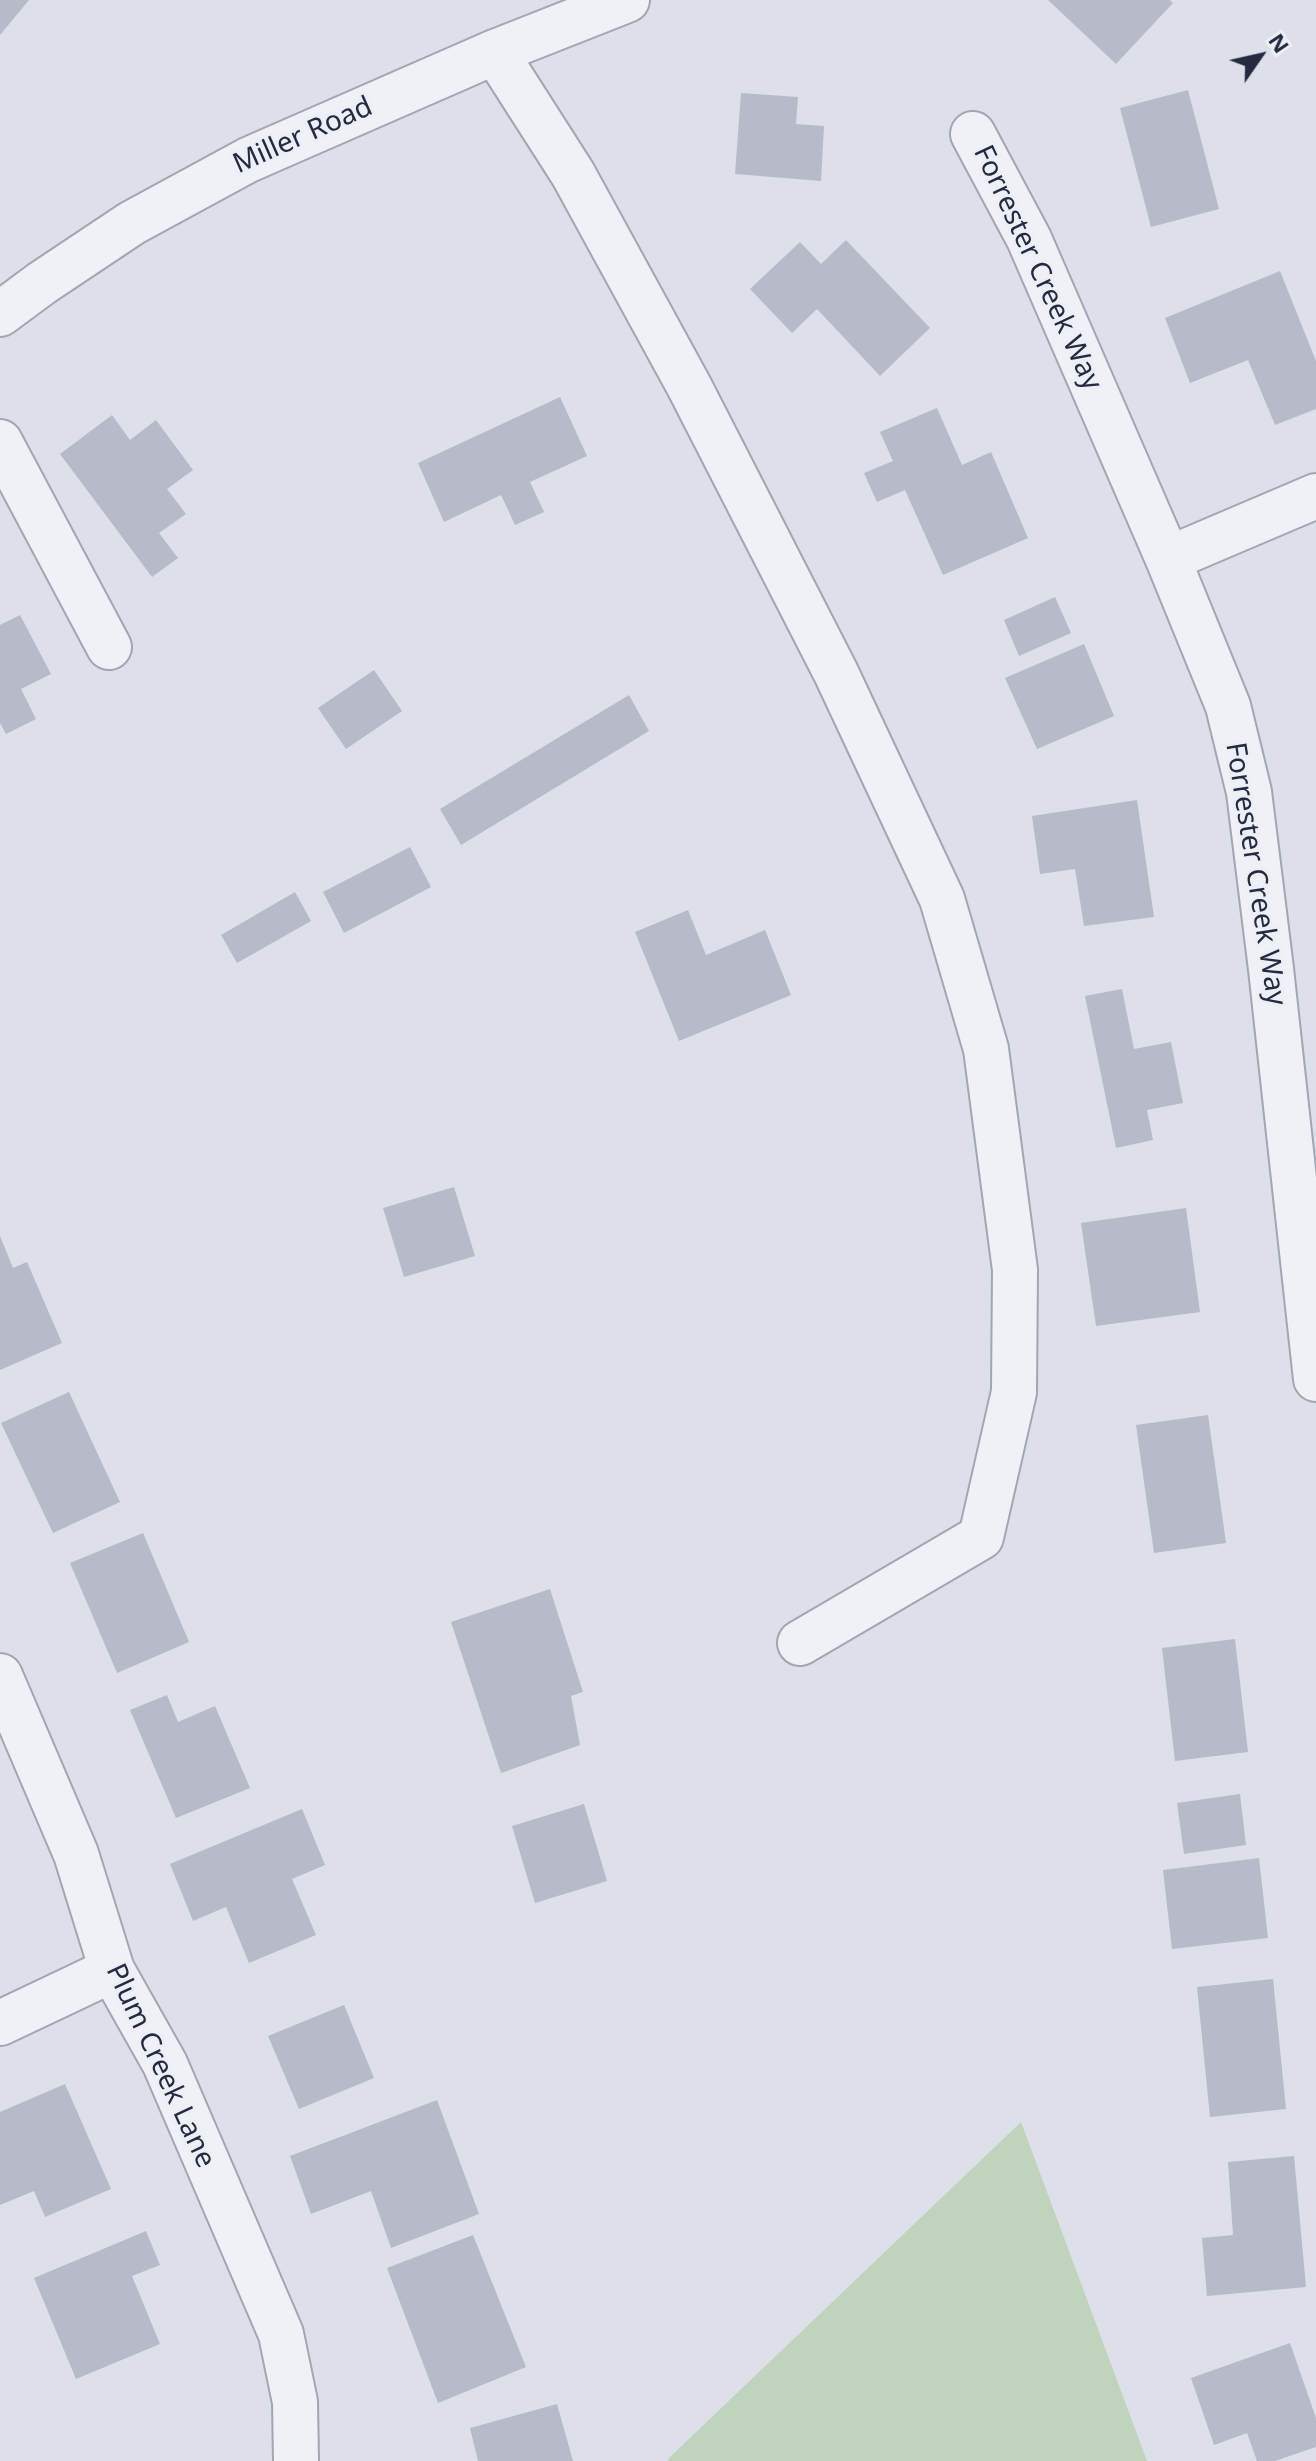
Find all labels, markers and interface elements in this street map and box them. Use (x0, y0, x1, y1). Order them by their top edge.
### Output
north arrow (1220, 16, 1300, 96)
text: N (1262, 27, 1297, 58)
street label: Miller Road (228, 90, 378, 182)
street label: Forrester Creek Way (966, 140, 1108, 396)
street label: Forrester Creek Way (1218, 740, 1292, 1008)
street label: Plum Creek Lane (98, 1959, 222, 2173)

